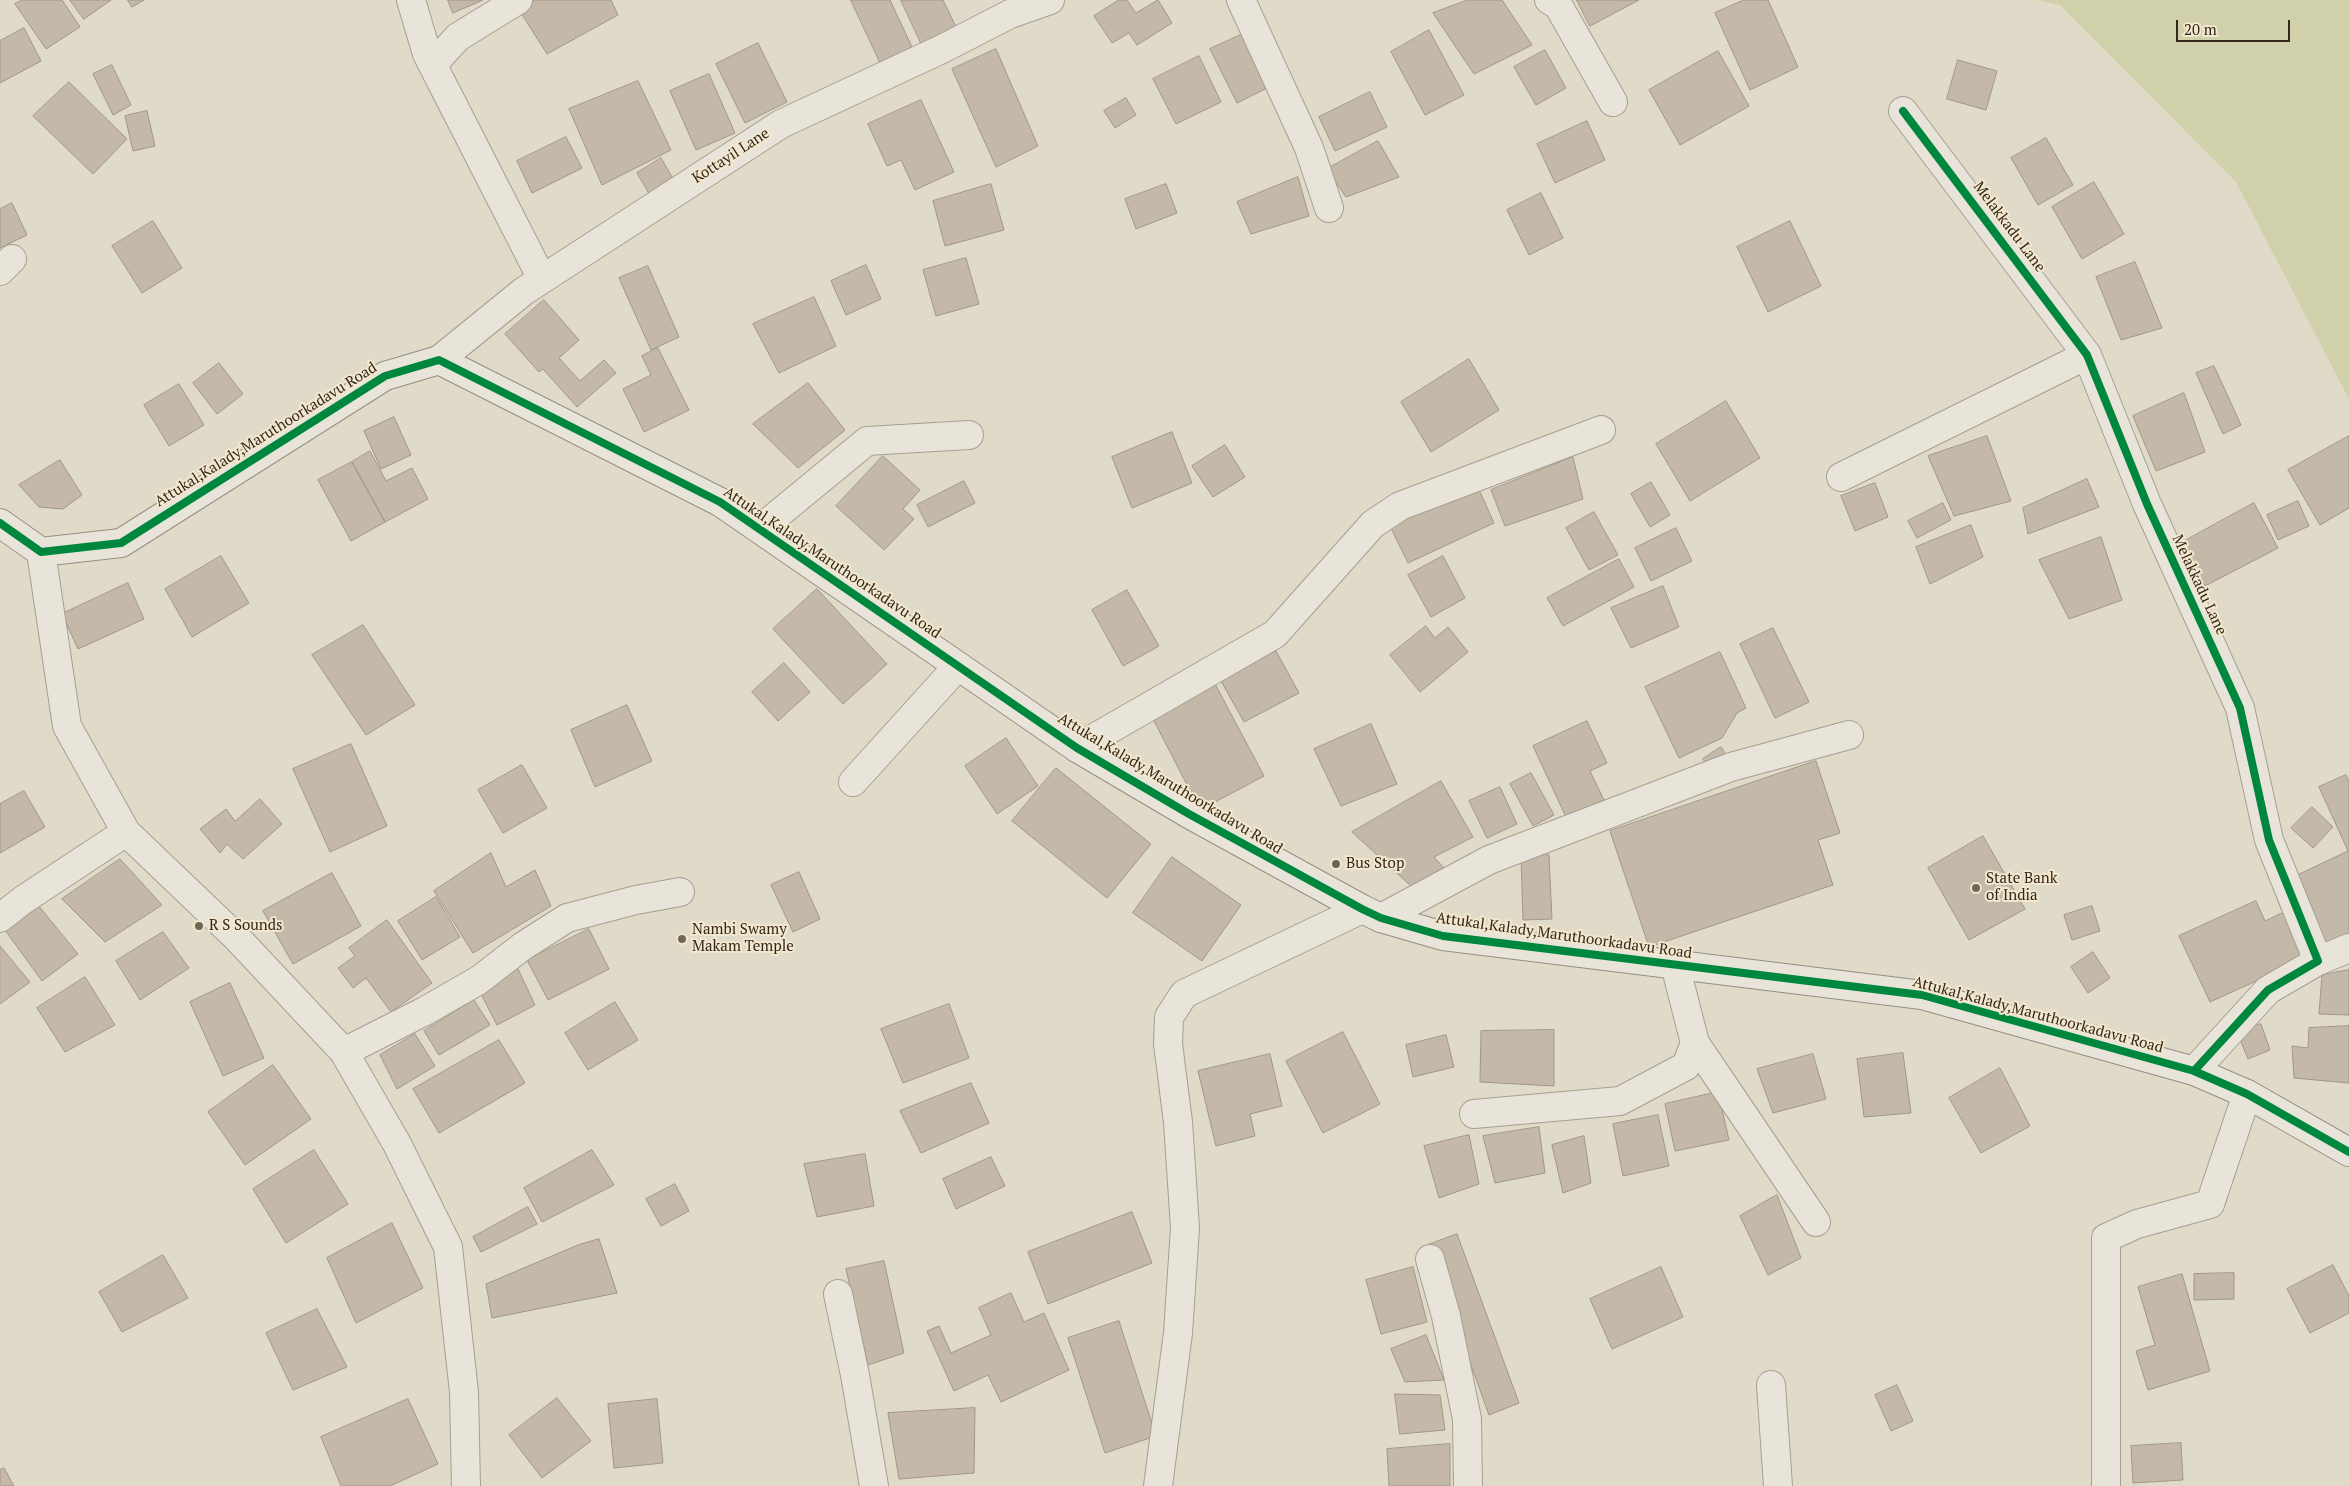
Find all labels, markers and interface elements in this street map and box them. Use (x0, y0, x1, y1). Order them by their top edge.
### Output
scale bar (2179, 10, 2293, 42)
text: 20 m (2184, 19, 2217, 39)
street label: Kottayil Lane (689, 124, 773, 188)
street label: Melakkadu Lane (1969, 178, 2049, 276)
street label: Attukal,Kalady,Maruthoorkadavu Road (152, 359, 380, 511)
street label: Attukal,Kalady,Maruthoorkadavu Road (720, 483, 944, 643)
street label: Melakkadu Lane (2168, 532, 2230, 638)
street label: Attukal,Kalady,Maruthoorkadavu Road (1055, 710, 1285, 858)
place label: Bus Stop (1346, 855, 1404, 873)
marker: Bus Stop (1330, 858, 1342, 870)
place label: State Bank of India (1986, 870, 2057, 905)
marker: State Bank of India (1970, 882, 1982, 894)
street label: Attukal,Kalady,Maruthoorkadavu Road (1435, 909, 1693, 963)
place label: R S Sounds (209, 917, 283, 935)
marker: R S Sounds (193, 920, 205, 932)
place label: Nambi Swamy Makam Temple (692, 921, 794, 956)
marker: Nambi Swamy Makam Temple (676, 933, 688, 945)
street label: Attukal,Kalady,Maruthoorkadavu Road (1911, 973, 2165, 1057)

